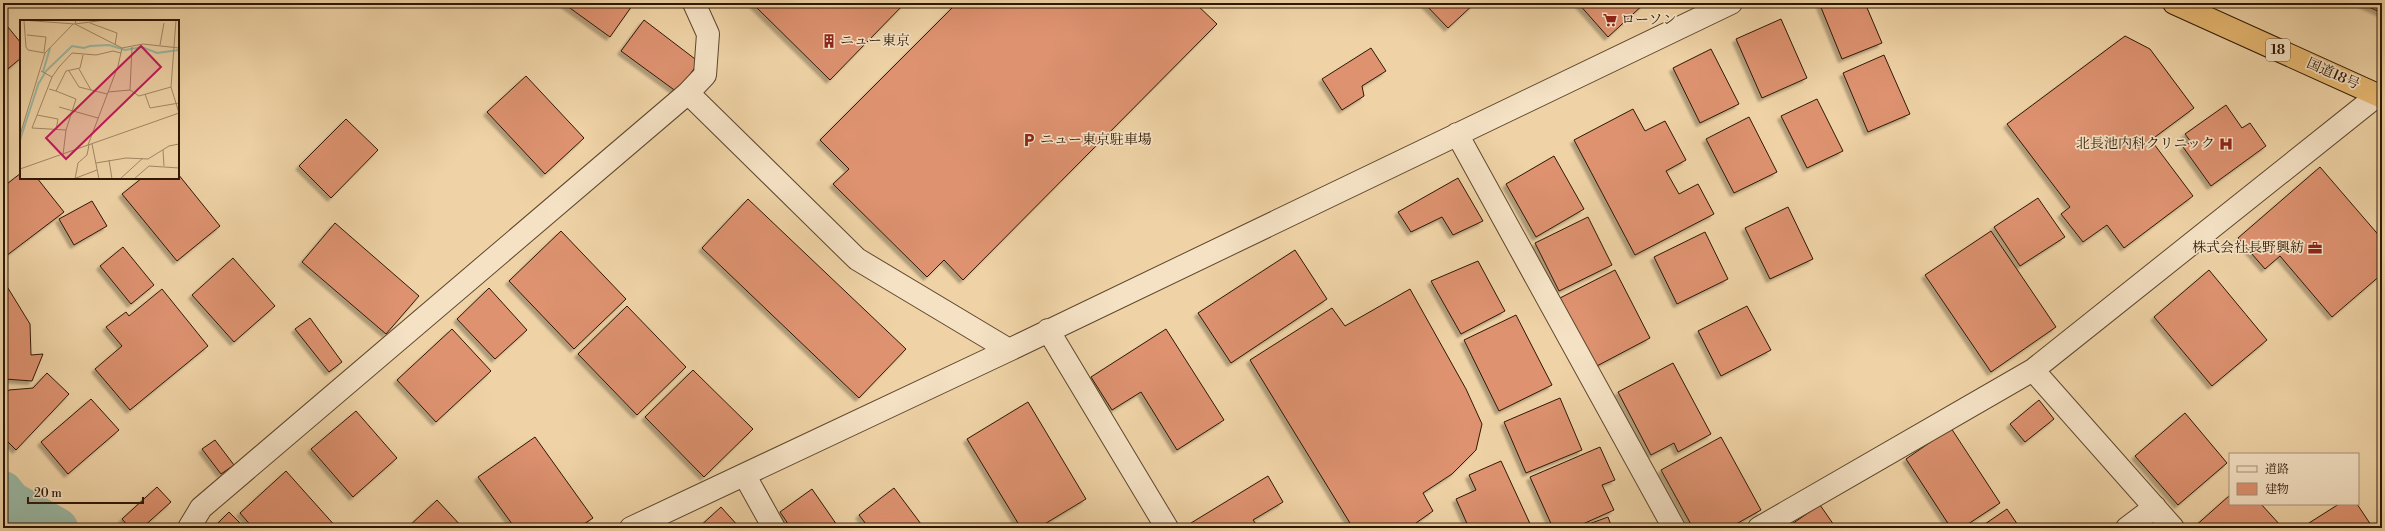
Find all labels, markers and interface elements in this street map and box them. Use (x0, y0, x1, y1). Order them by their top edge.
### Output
place label: ローソン (1621, 11, 1676, 29)
supermarket icon: ローソン (1602, 12, 1618, 28)
inset map (20, 20, 179, 179)
place label: ニュー東京 (840, 32, 910, 50)
building icon: ニュー東京 (821, 33, 837, 49)
road number: 18 (2266, 39, 2290, 61)
street label: 国道18号 (2304, 54, 2362, 94)
place label: ニュー東京駐車場 (1040, 131, 1152, 149)
parking icon: ニュー東京駐車場 (1021, 132, 1037, 148)
place label: 北長池内科クリニック (2076, 135, 2215, 153)
hospital icon: 北長池内科クリニック (2218, 136, 2234, 152)
place label: 株式会社長野興紡 (2192, 239, 2304, 257)
office icon: 株式会社長野興紡 (2307, 240, 2323, 256)
legend (2229, 453, 2359, 505)
text: 道路 (2265, 462, 2289, 477)
scale bar (28, 479, 143, 505)
text: 建物 (2265, 482, 2289, 497)
text: 20 m (34, 486, 62, 501)

